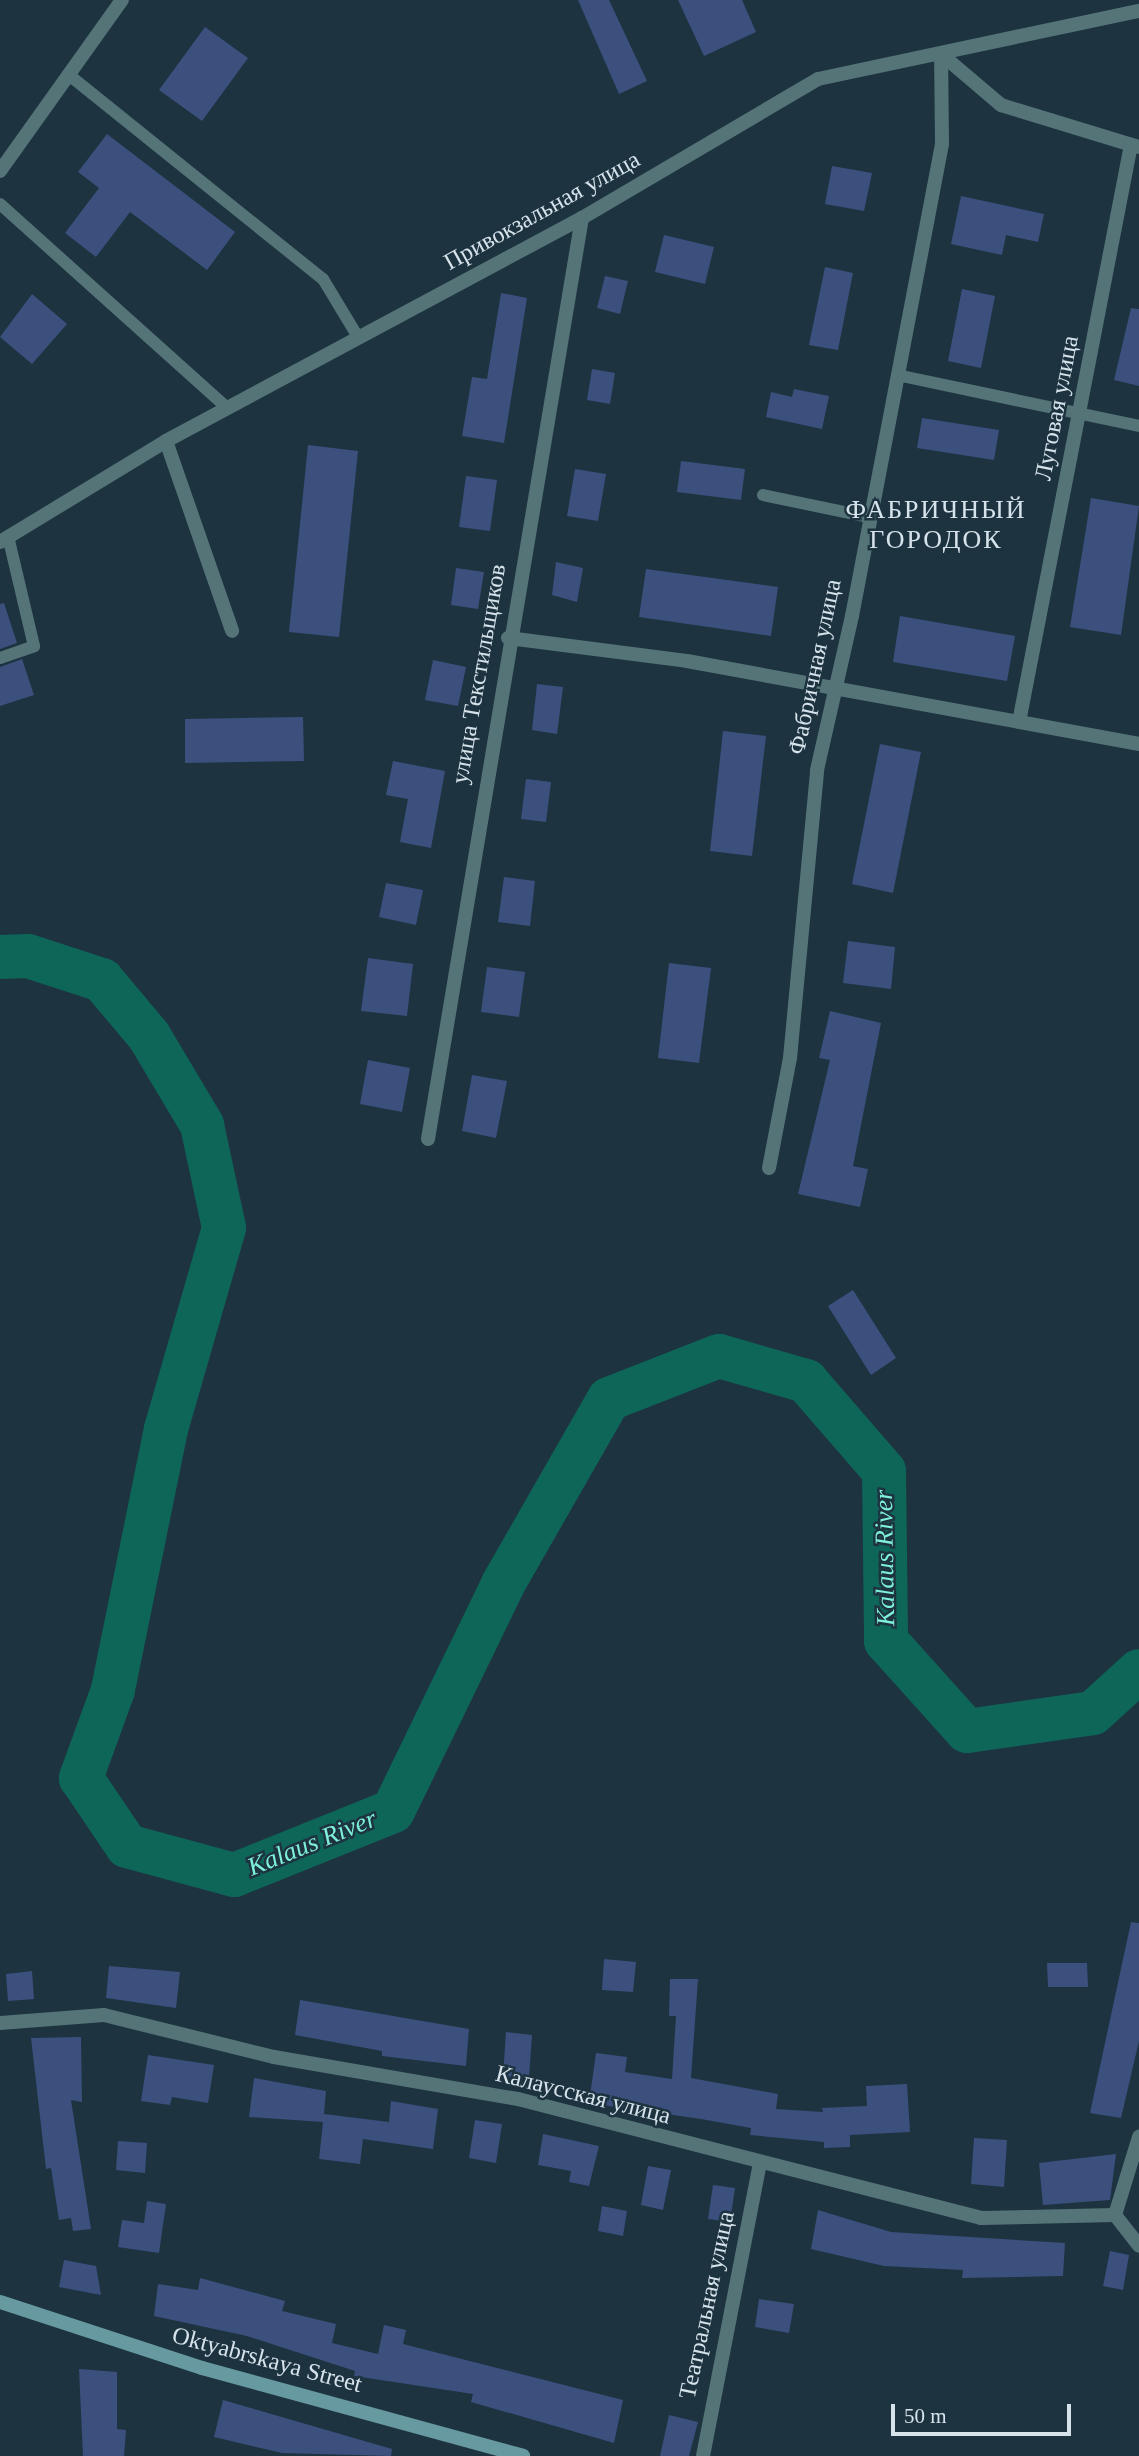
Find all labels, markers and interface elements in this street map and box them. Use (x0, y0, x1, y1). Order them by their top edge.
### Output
street label: Привокзальная улица (439, 145, 645, 277)
street label: Луговая улица (1029, 333, 1085, 483)
district label: ФАБРИЧНЫЙ ГОРОДОК (847, 494, 1025, 556)
street label: улица Текстильщиков (445, 562, 513, 786)
street label: Фабричная улица (782, 577, 848, 757)
water label: Kalaus River (868, 1489, 902, 1627)
water label: Kalaus River (243, 1803, 381, 1883)
street label: Калаусская улица (492, 2059, 674, 2131)
street label: Театральная улица (673, 2209, 741, 2401)
street label: Oktyabrskaya Street (169, 2321, 365, 2399)
scale bar (894, 2390, 1074, 2434)
text: 50 m (904, 2404, 947, 2428)

